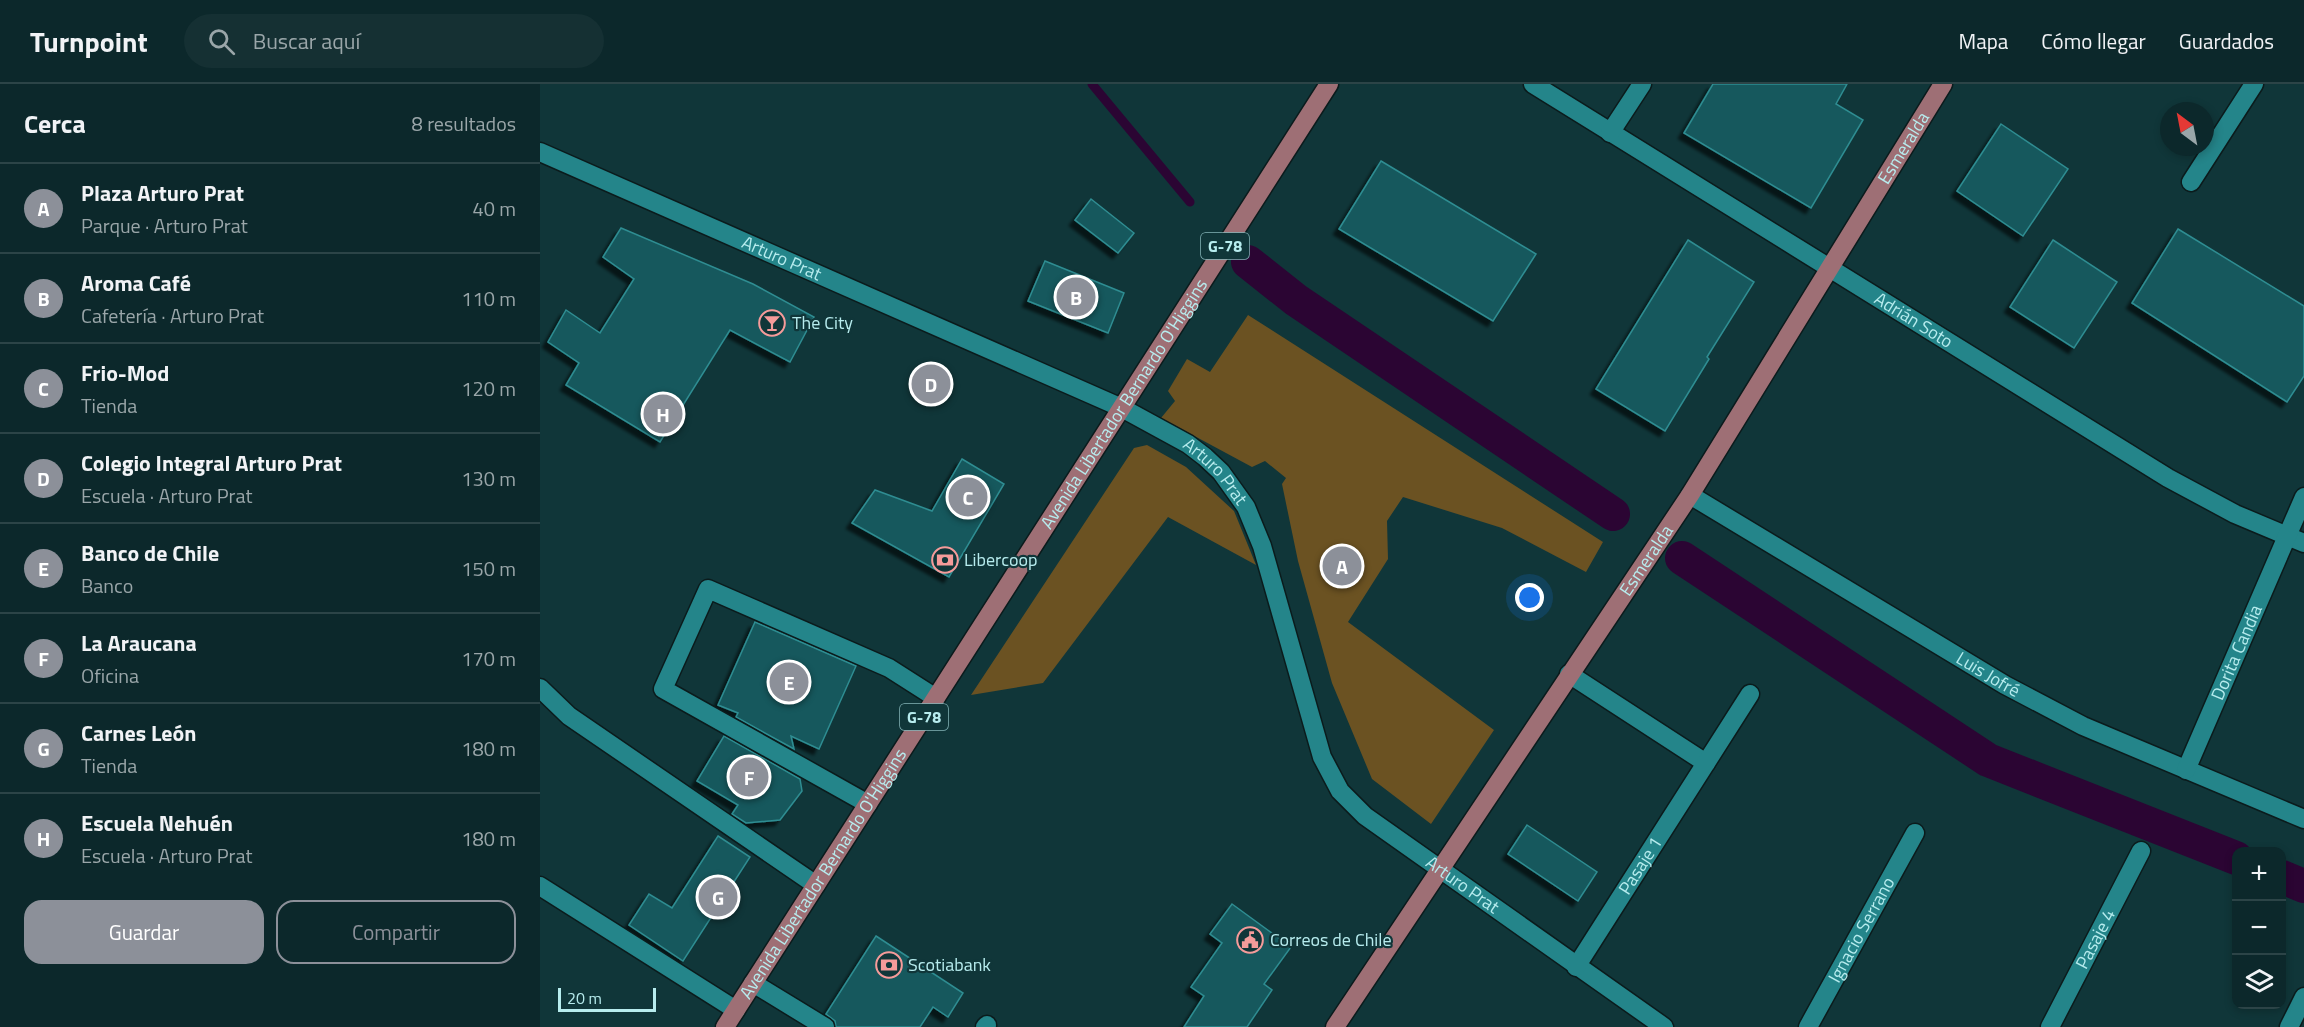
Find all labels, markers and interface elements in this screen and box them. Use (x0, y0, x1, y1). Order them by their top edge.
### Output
search box (184, 14, 604, 68)
text: Turnpoint (30, 20, 148, 63)
text: Buscar aquí (253, 24, 360, 58)
icon: search (205, 25, 238, 58)
text: Mapa (1959, 25, 2008, 57)
text: Cómo llegar (2041, 25, 2146, 57)
text: Guardados (2179, 25, 2274, 57)
north arrow (2160, 102, 2214, 156)
text: Cerca (24, 104, 86, 143)
street label: Esmeralda (1871, 106, 1936, 189)
text: 8 resultados (412, 108, 516, 139)
text: Plaza Arturo Prat (81, 176, 244, 210)
text: A (37, 193, 50, 224)
text: 40 m (472, 193, 516, 224)
text: Parque · Arturo Prat (81, 210, 248, 241)
street label: Arturo Prat (738, 228, 827, 288)
road number: G-78 (1201, 233, 1249, 259)
text: Aroma Café (81, 266, 191, 300)
pin: B (1056, 274, 1096, 320)
street label: Avenida Libertador Bernardo O'Higgins (1035, 276, 1213, 532)
text: B (37, 283, 50, 314)
text: 110 m (461, 283, 516, 314)
street label: Adrián Soto (1869, 285, 1958, 354)
text: Cafetería · Arturo Prat (81, 300, 264, 331)
bar icon: The City (757, 308, 787, 338)
place label: The City (792, 309, 853, 336)
text: Frio-Mod (81, 356, 169, 390)
pin: D (912, 362, 950, 406)
text: C (38, 373, 49, 404)
text: 120 m (461, 373, 516, 404)
text: Tienda (81, 390, 137, 421)
pin: H (644, 392, 682, 436)
street label: Arturo Prat (1177, 431, 1255, 511)
text: Colegio Integral Arturo Prat (81, 446, 342, 480)
text: D (37, 463, 50, 494)
text: 130 m (461, 463, 516, 494)
pin: C (948, 474, 988, 520)
text: Escuela · Arturo Prat (81, 480, 253, 511)
street label: Esmeralda (1612, 519, 1680, 601)
text: Banco de Chile (81, 536, 219, 570)
pin: A (1322, 544, 1362, 588)
bank icon: Libercoop (930, 545, 960, 575)
place label: Libercoop (964, 546, 1037, 573)
text: E (38, 553, 49, 584)
text: 150 m (461, 553, 516, 584)
text: Banco (81, 570, 133, 601)
your location (1515, 583, 1544, 612)
street label: Dorita Candia (2204, 600, 2269, 704)
text: La Araucana (81, 626, 197, 660)
text: F (38, 643, 49, 674)
text: 170 m (461, 643, 516, 674)
street label: Luis Jofré (1951, 645, 2025, 704)
text: Oficina (81, 660, 139, 691)
pin: E (770, 660, 808, 704)
road number: G-78 (900, 704, 948, 730)
text: Carnes León (81, 716, 196, 750)
text: G (37, 733, 50, 764)
text: 180 m (461, 733, 516, 764)
street label: Avenida Libertador Bernardo O'Higgins (732, 743, 913, 1004)
text: Tienda (81, 750, 137, 781)
pin: F (730, 754, 768, 800)
text: Escuela Nehuén (81, 806, 233, 840)
text: H (37, 823, 50, 854)
text: 180 m (461, 823, 516, 854)
street label: Pasaje 1 (1611, 831, 1669, 900)
text: Escuela · Arturo Prat (81, 840, 253, 871)
map controls (2232, 847, 2286, 1009)
button: + (2232, 847, 2286, 901)
street label: Arturo Prat (1420, 849, 1506, 920)
street label: Ignacio Serrano (1821, 872, 1901, 987)
pin: G (698, 874, 738, 920)
button: Guardar (24, 900, 264, 964)
button: Compartir (276, 900, 516, 964)
button: − (2232, 901, 2286, 955)
street label: Pasaje 4 (2068, 904, 2122, 974)
public building icon: Correos de Chile (1235, 925, 1265, 955)
place label: Correos de Chile (1270, 926, 1392, 953)
bank icon: Scotiabank (874, 950, 904, 980)
place label: Scotiabank (908, 951, 991, 978)
button: layers (2232, 955, 2286, 1009)
scale bar (558, 985, 656, 1012)
text: 20 m (567, 986, 602, 1010)

